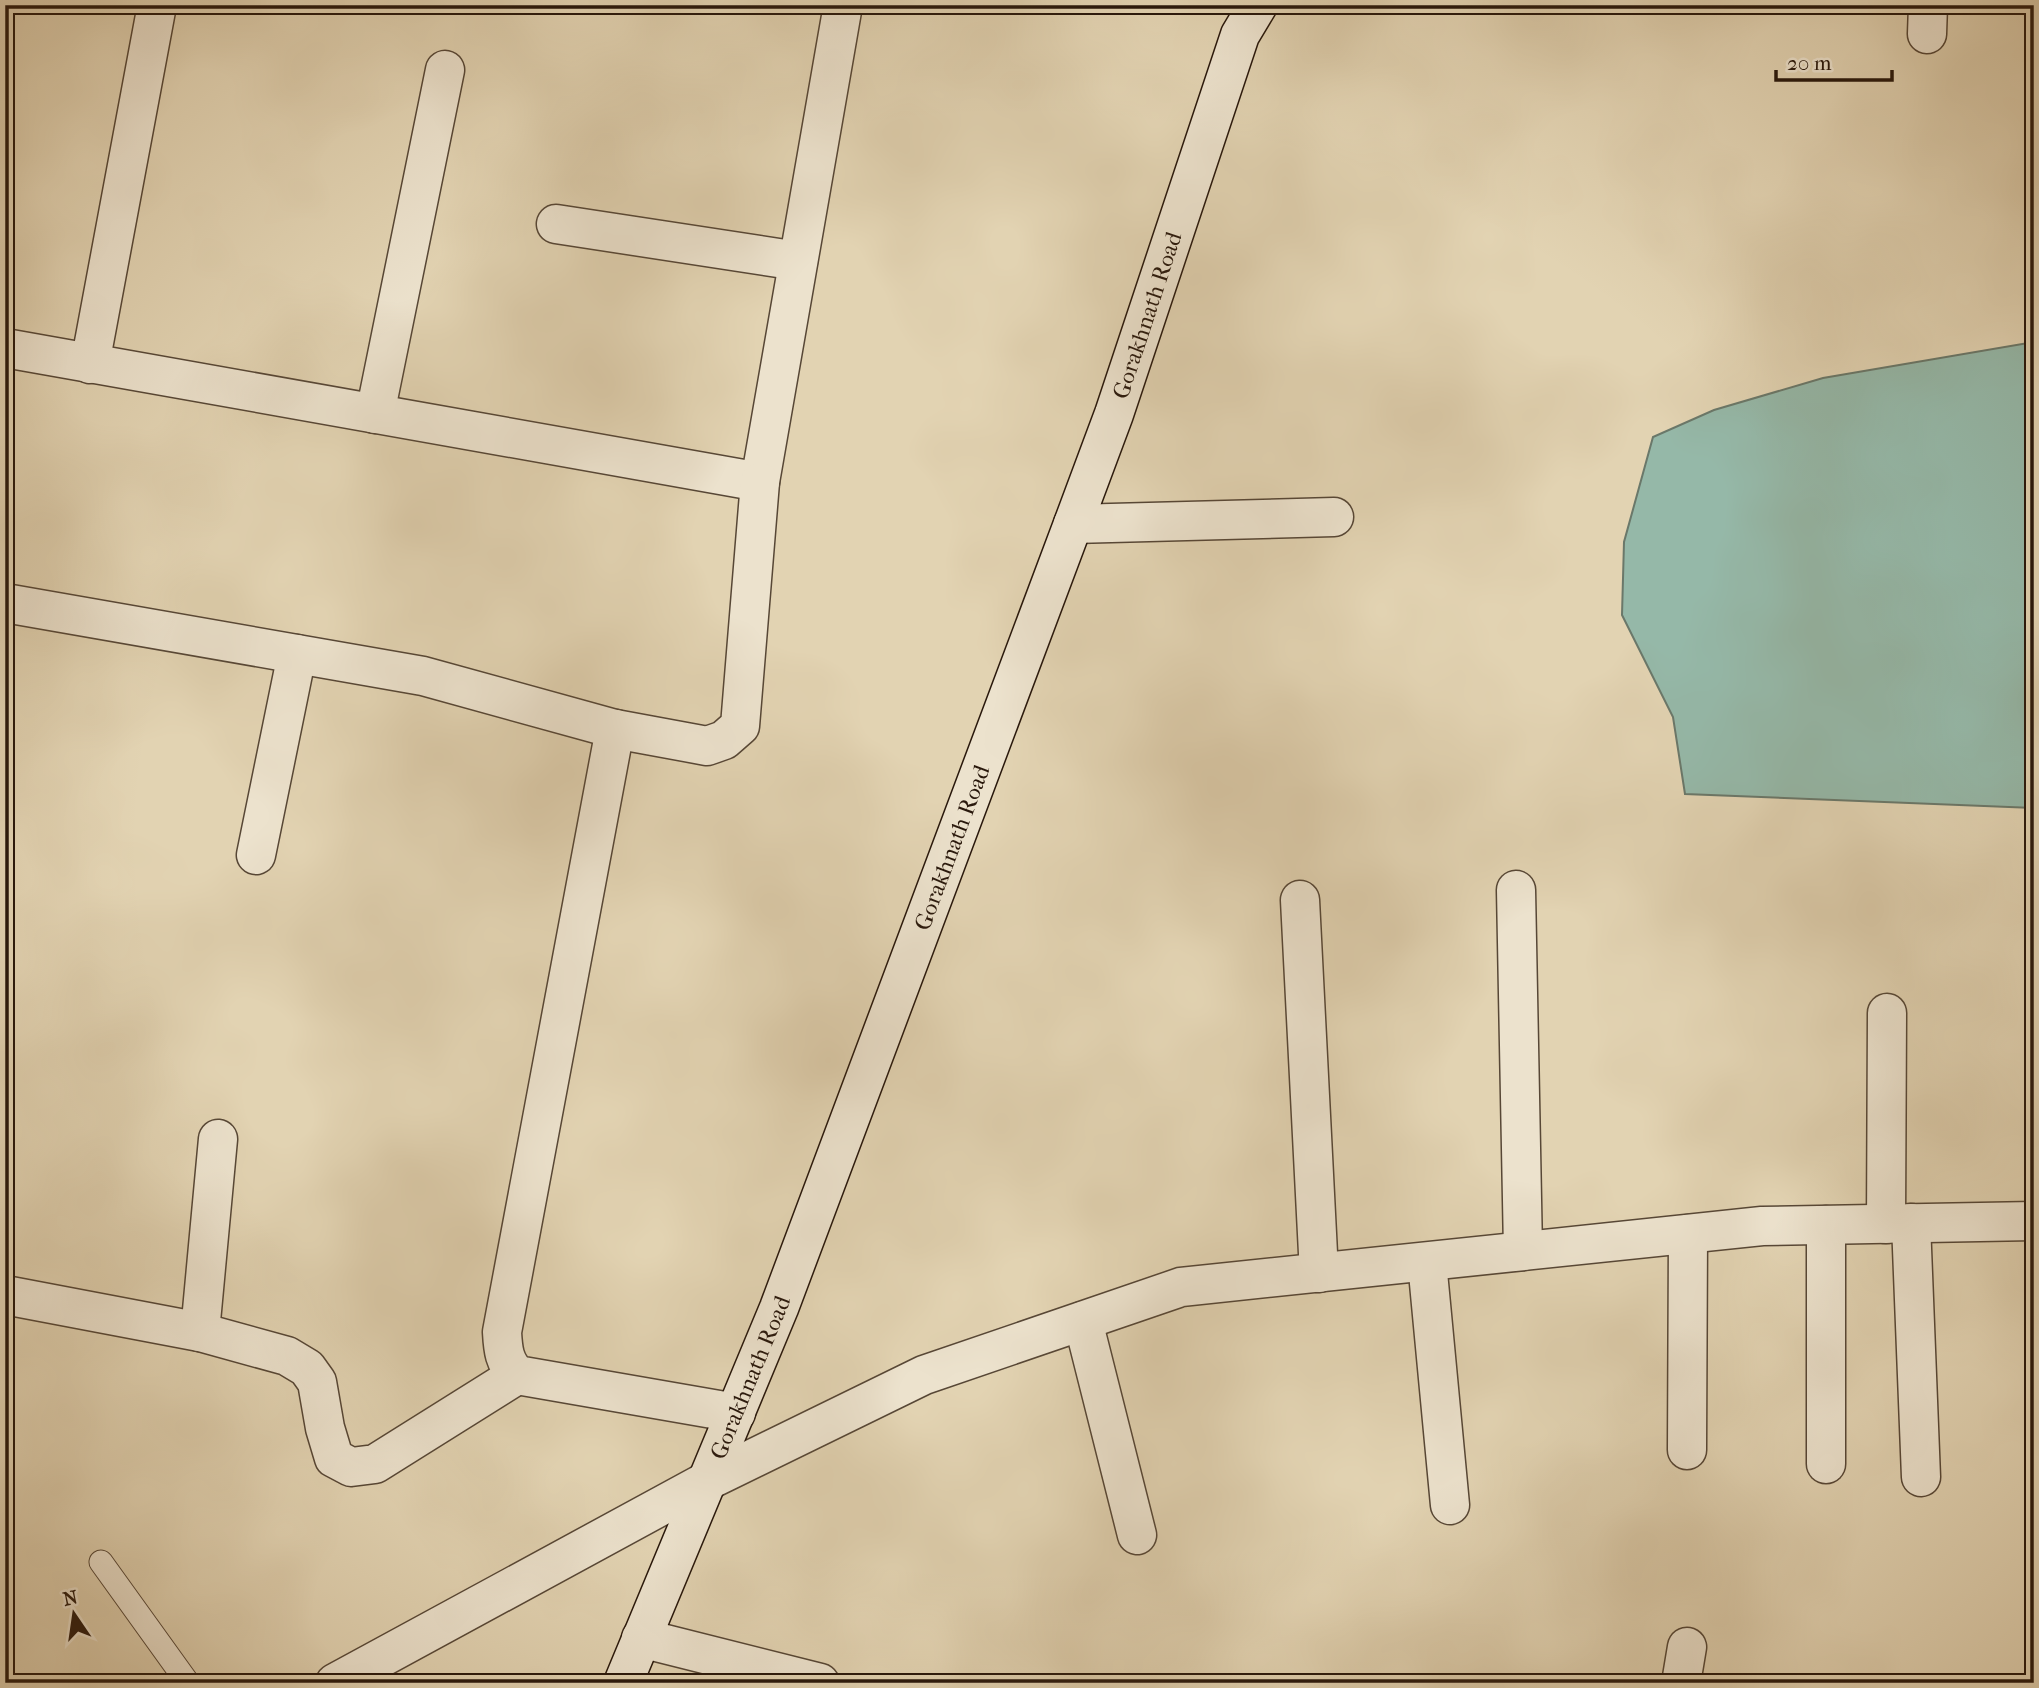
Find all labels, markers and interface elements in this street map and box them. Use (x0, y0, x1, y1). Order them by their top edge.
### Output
scale bar (1776, 38, 1892, 82)
text: 20 m (1787, 51, 1832, 75)
street label: Gorakhnath Road (1107, 228, 1187, 402)
street label: Gorakhnath Road (908, 761, 995, 934)
street label: Gorakhnath Road (704, 1292, 796, 1463)
north arrow (38, 1580, 108, 1650)
text: N (61, 1586, 80, 1611)

